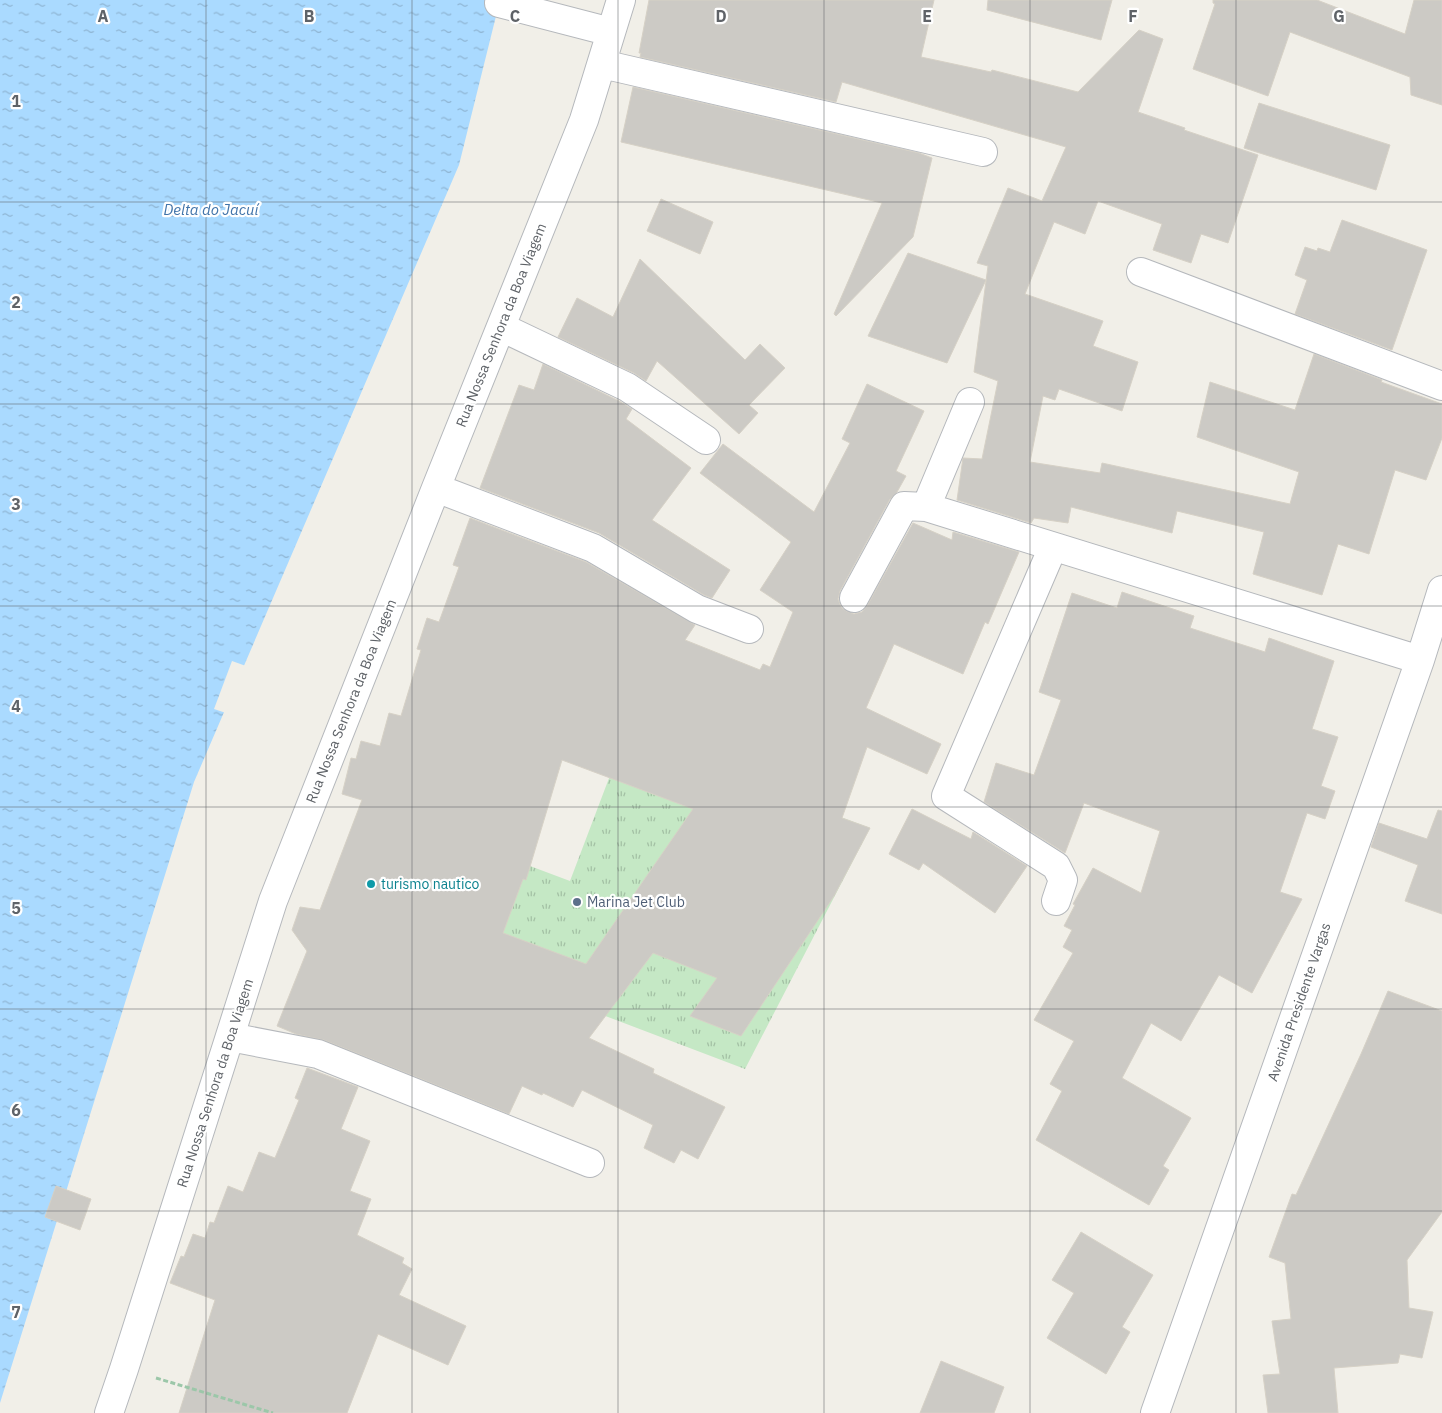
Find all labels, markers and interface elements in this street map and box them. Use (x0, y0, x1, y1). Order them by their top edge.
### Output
text: A (98, 6, 109, 26)
text: B (304, 6, 315, 26)
text: C (510, 6, 520, 26)
text: D (715, 6, 727, 26)
text: E (922, 6, 932, 26)
text: F (1128, 6, 1138, 26)
text: G (1333, 6, 1345, 26)
text: 1 (11, 91, 21, 111)
water label: Delta do Jacuí (164, 200, 260, 219)
street label: Rua Nossa Senhora da Boa Viagem (452, 220, 550, 430)
text: 2 (11, 292, 21, 312)
text: 3 (11, 494, 21, 514)
street label: Rua Nossa Senhora da Boa Viagem (302, 596, 400, 806)
text: 4 (11, 696, 21, 716)
place label: turismo nautico (381, 875, 479, 893)
marker: turismo nautico (365, 878, 377, 890)
place label: Marina Jet Club (587, 893, 685, 911)
marker: Marina Jet Club (571, 896, 583, 908)
text: 5 (11, 898, 21, 918)
street label: Avenida Presidente Vargas (1263, 920, 1335, 1084)
street label: Rua Nossa Senhora da Boa Viagem (173, 976, 257, 1190)
text: 6 (11, 1100, 21, 1120)
text: 7 (11, 1302, 21, 1322)

